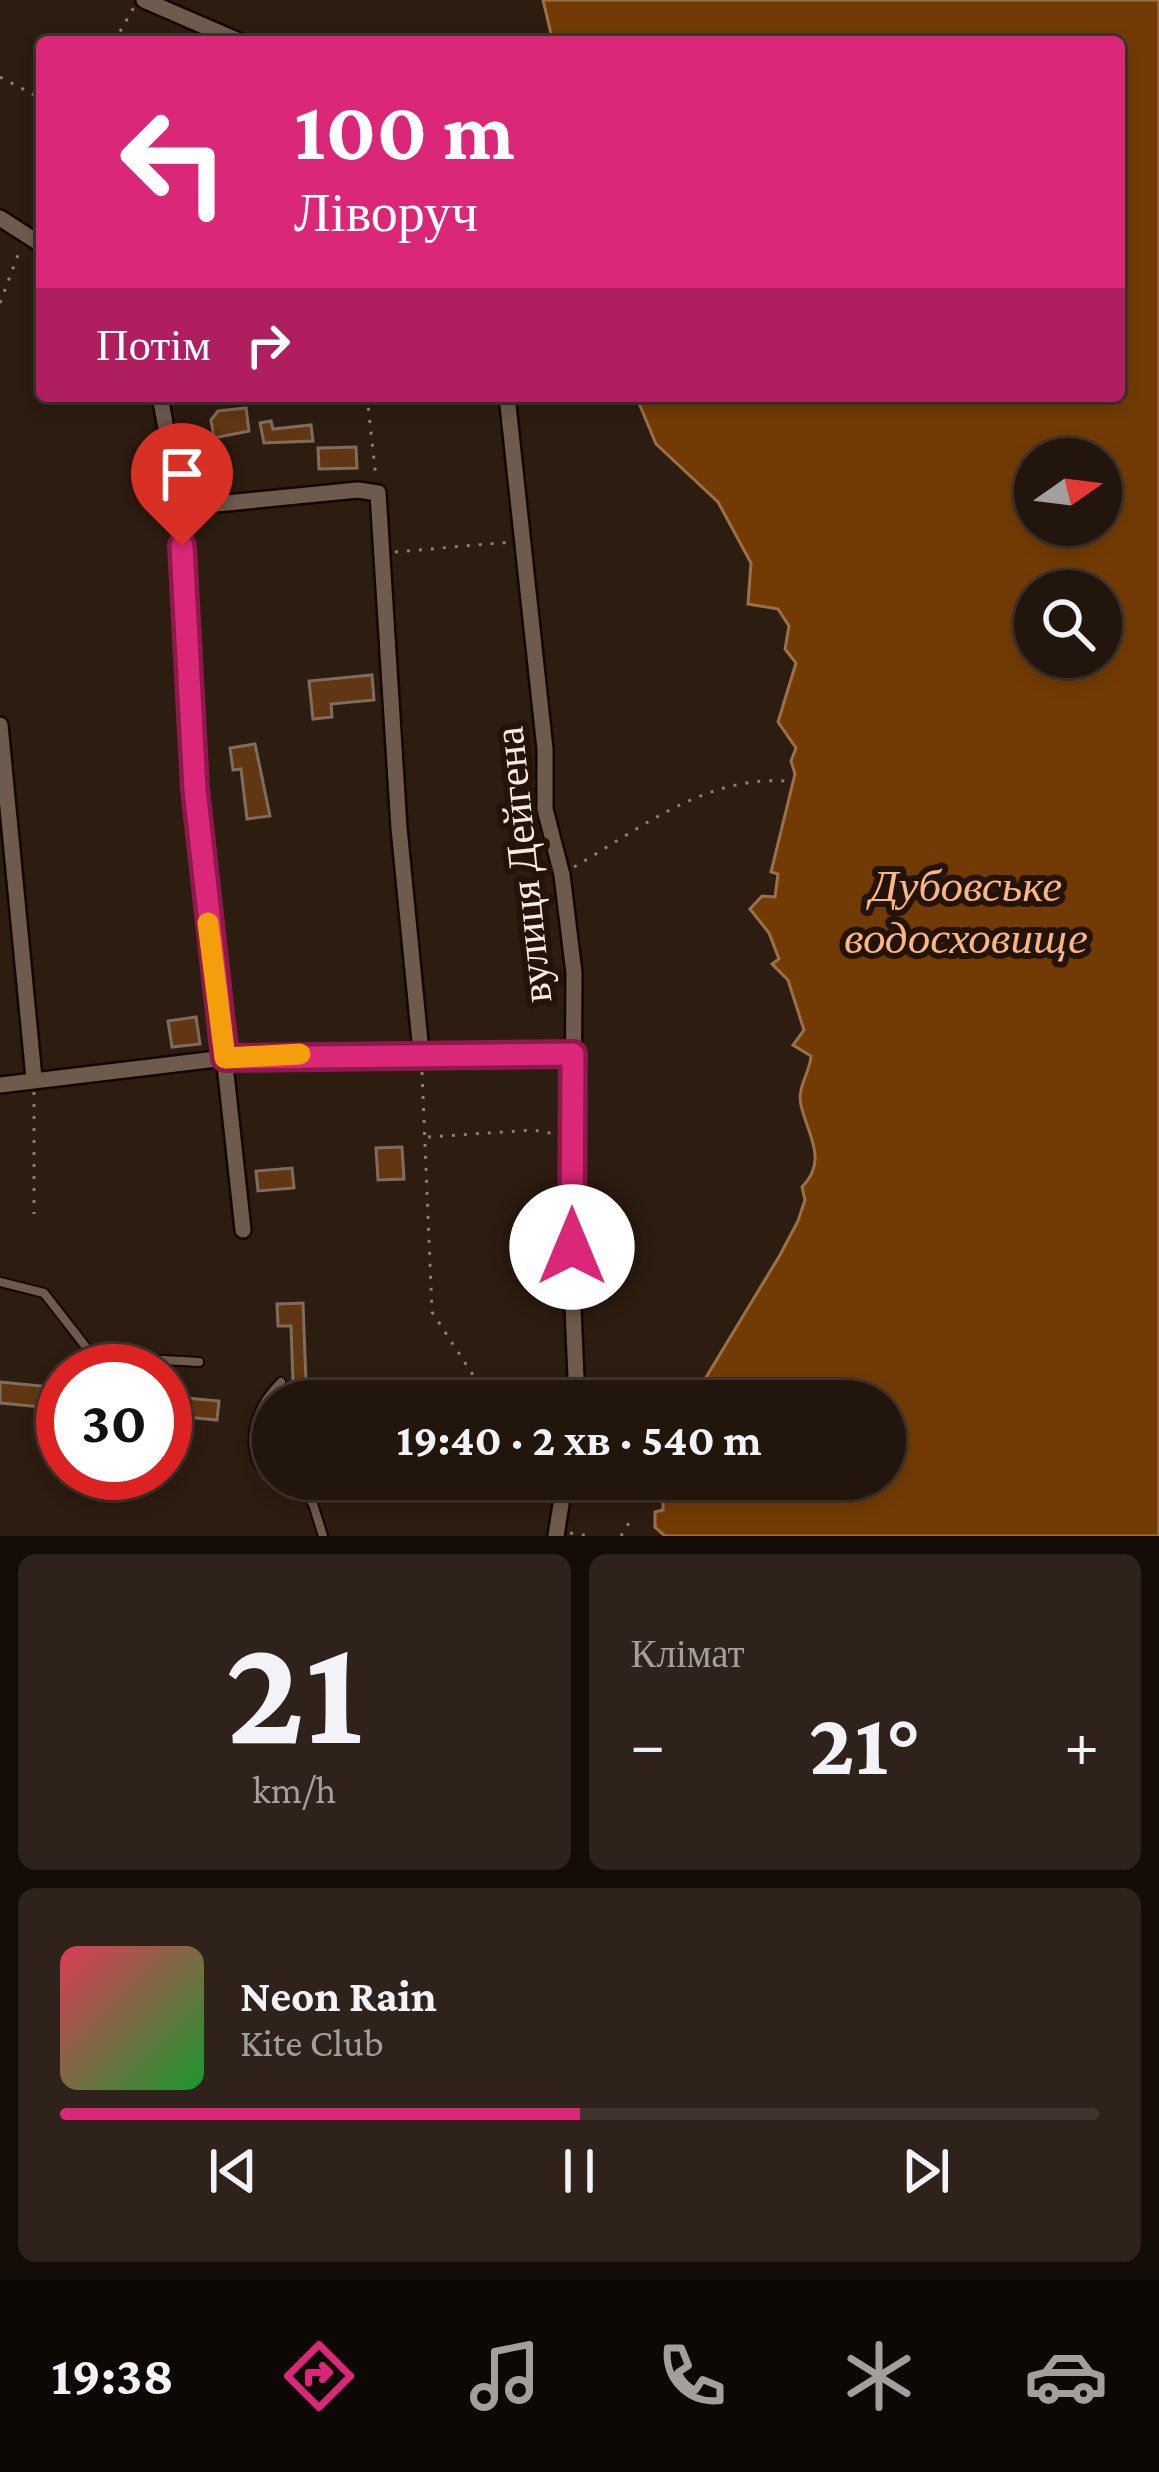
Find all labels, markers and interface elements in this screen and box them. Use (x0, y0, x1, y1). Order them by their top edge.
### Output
icon: left (96, 84, 252, 240)
text: 100 m (294, 84, 515, 177)
text: Ліворуч (294, 183, 478, 243)
icon: right (235, 312, 301, 378)
text: Потім (96, 320, 211, 370)
pin (131, 423, 233, 546)
north arrow (1014, 438, 1122, 546)
map controls (1014, 438, 1122, 678)
icon: arrive (149, 441, 215, 507)
button: search (1014, 570, 1122, 678)
street label: вулиця Дейгена (485, 724, 560, 1005)
water label: Дубовське водосховище (844, 861, 1088, 963)
position arrow (509, 1184, 635, 1310)
speed limit sign: 30 (36, 1344, 192, 1500)
text: 19:40 · 2 хв · 540 m (396, 1415, 762, 1465)
text: 21 (225, 1603, 363, 1777)
text: Клімат (631, 1632, 745, 1675)
text: 21° (809, 1693, 921, 1793)
text: − (631, 1707, 665, 1780)
text: + (1064, 1707, 1099, 1780)
text: km/h (252, 1768, 336, 1811)
text: Neon Rain (240, 1971, 437, 2021)
text: Kite Club (240, 2021, 384, 2064)
icon: previous (200, 2138, 266, 2204)
icon: pause (546, 2138, 612, 2204)
icon: next (893, 2138, 959, 2204)
icon: directions (277, 2334, 361, 2418)
icon: music (463, 2334, 547, 2418)
icon: phone (650, 2334, 734, 2418)
icon: climate (837, 2334, 921, 2418)
icon: car (1024, 2334, 1108, 2418)
text: 19:38 (51, 2346, 174, 2406)

